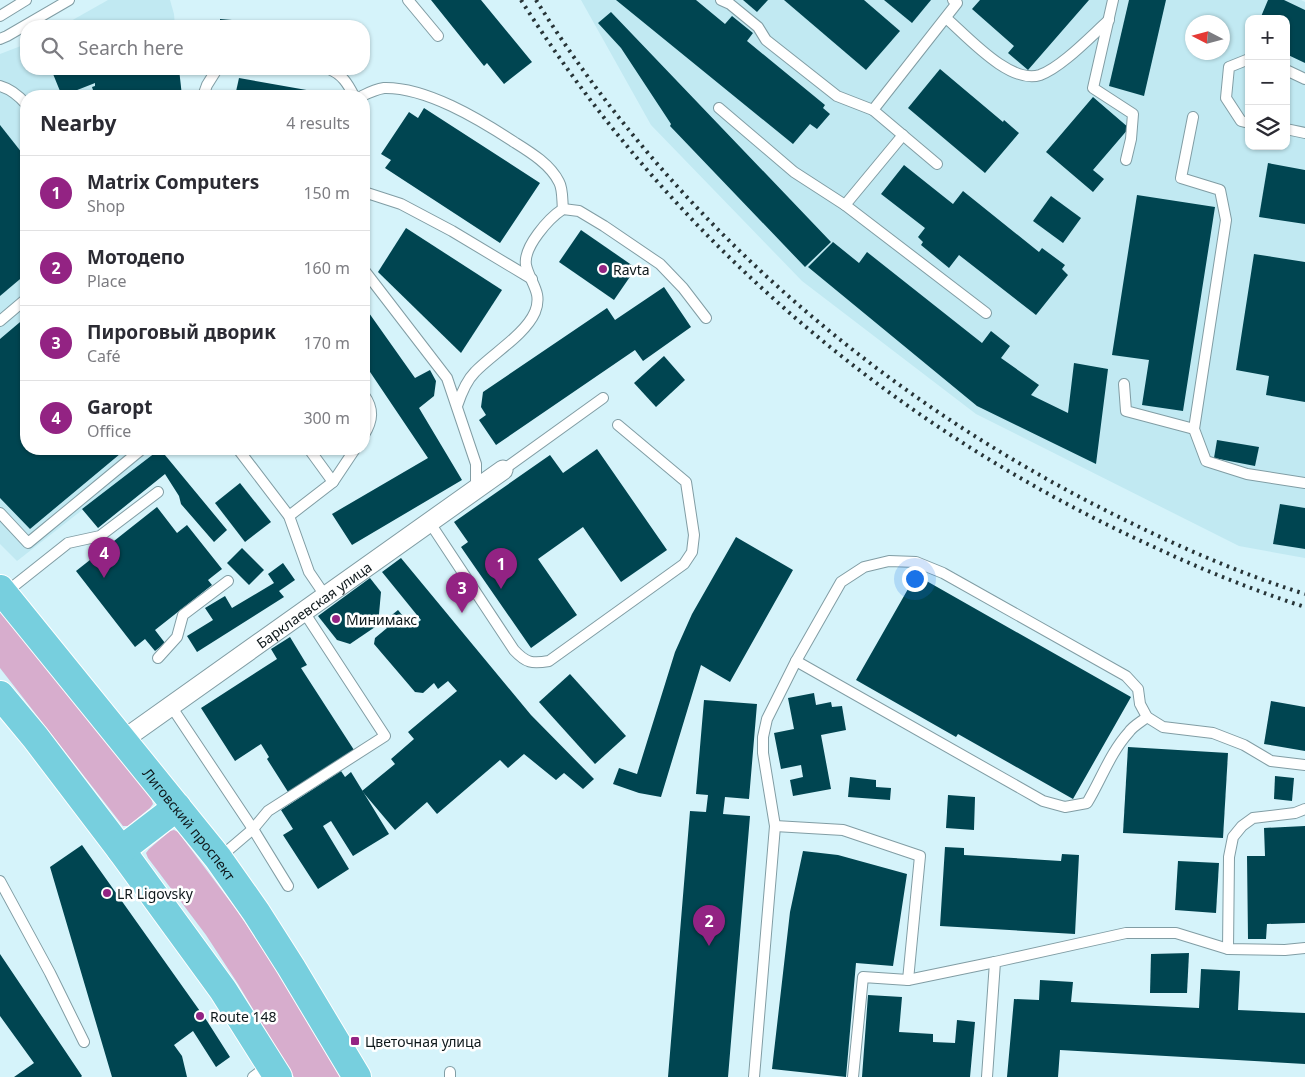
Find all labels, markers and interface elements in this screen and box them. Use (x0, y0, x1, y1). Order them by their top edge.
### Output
north arrow (1185, 15, 1230, 60)
map controls (1245, 15, 1290, 150)
button: + (1245, 15, 1290, 60)
search box (20, 20, 370, 75)
icon: search (38, 34, 66, 62)
text: Search here (78, 35, 184, 61)
button: − (1245, 60, 1290, 105)
button: layers (1245, 105, 1290, 150)
text: Nearby (40, 109, 116, 137)
text: 4 results (286, 112, 350, 134)
text: Matrix Computers (87, 169, 259, 195)
text: 1 (51, 182, 61, 204)
text: 150 m (303, 182, 350, 204)
text: Shop (87, 195, 125, 217)
text: Мотодепо (87, 244, 185, 270)
text: 2 (51, 257, 61, 279)
text: 160 m (303, 257, 350, 279)
place label: Ravta (613, 260, 650, 279)
marker: Ravta (597, 263, 609, 275)
text: Place (87, 270, 127, 292)
text: Пироговый дворик (87, 319, 276, 345)
text: 3 (51, 332, 61, 354)
text: 170 m (303, 332, 350, 354)
text: Café (87, 345, 121, 367)
text: Garopt (87, 394, 152, 420)
text: 4 (51, 407, 61, 429)
text: 300 m (303, 407, 350, 429)
text: Office (87, 420, 131, 442)
pin: 4 (88, 537, 120, 578)
pin: 1 (485, 548, 517, 589)
street label: Барклаевская улица (252, 557, 375, 652)
your location (902, 566, 928, 592)
pin: 3 (446, 572, 478, 613)
place label: Минимакс (346, 610, 417, 629)
marker: Минимакс (330, 613, 342, 625)
street label: Лиговский проспект (139, 764, 240, 884)
place label: LR Ligovsky (117, 884, 194, 903)
marker: LR Ligovsky (101, 887, 113, 899)
pin: 2 (693, 905, 725, 946)
place label: Route 148 (210, 1007, 276, 1026)
marker: Route 148 (194, 1010, 206, 1022)
place label: Цветочная улица (365, 1032, 481, 1051)
marker: Цветочная улица (349, 1035, 361, 1047)

